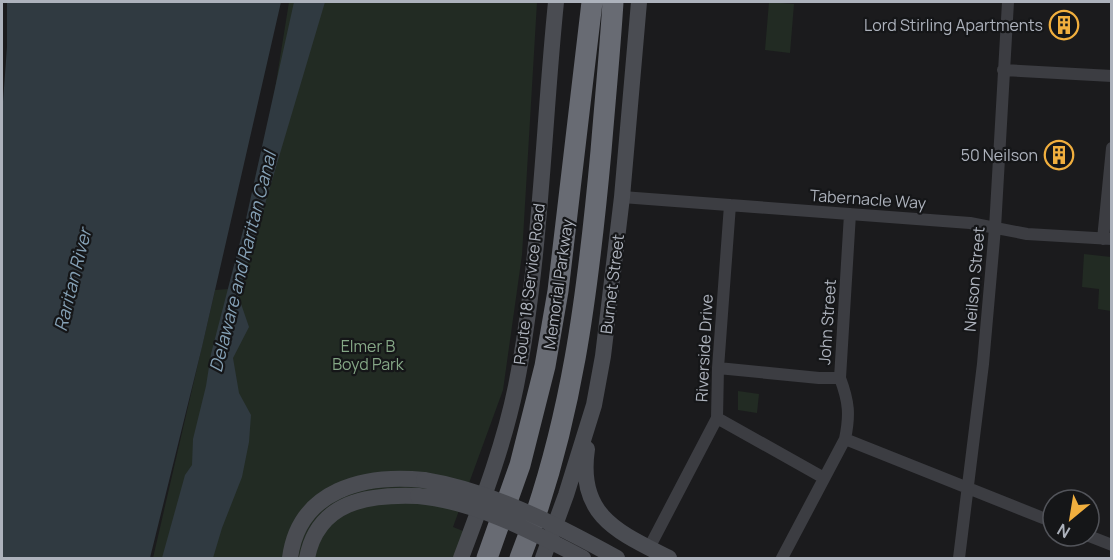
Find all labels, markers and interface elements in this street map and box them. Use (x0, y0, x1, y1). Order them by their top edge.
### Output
building icon: Lord Stirling Apartments (1048, 9, 1080, 41)
place label: Lord Stirling Apartments (864, 14, 1043, 36)
building icon: 50 Neilson (1043, 139, 1075, 171)
place label: 50 Neilson (961, 144, 1038, 166)
water label: Delaware and Raritan Canal (203, 146, 282, 374)
street label: Tabernacle Way (809, 184, 927, 214)
street label: Route 18 Service Road (508, 202, 550, 366)
street label: Memorial Parkway (538, 217, 578, 351)
water label: Raritan River (48, 224, 97, 334)
street label: Neilson Street (958, 226, 990, 332)
street label: Burnet Street (595, 233, 629, 335)
street label: John Street (813, 278, 841, 366)
street label: Riverside Drive (690, 293, 718, 403)
park label: Elmer B Boyd Park (332, 335, 405, 375)
north arrow (1041, 488, 1101, 548)
text: N (1053, 519, 1074, 543)

